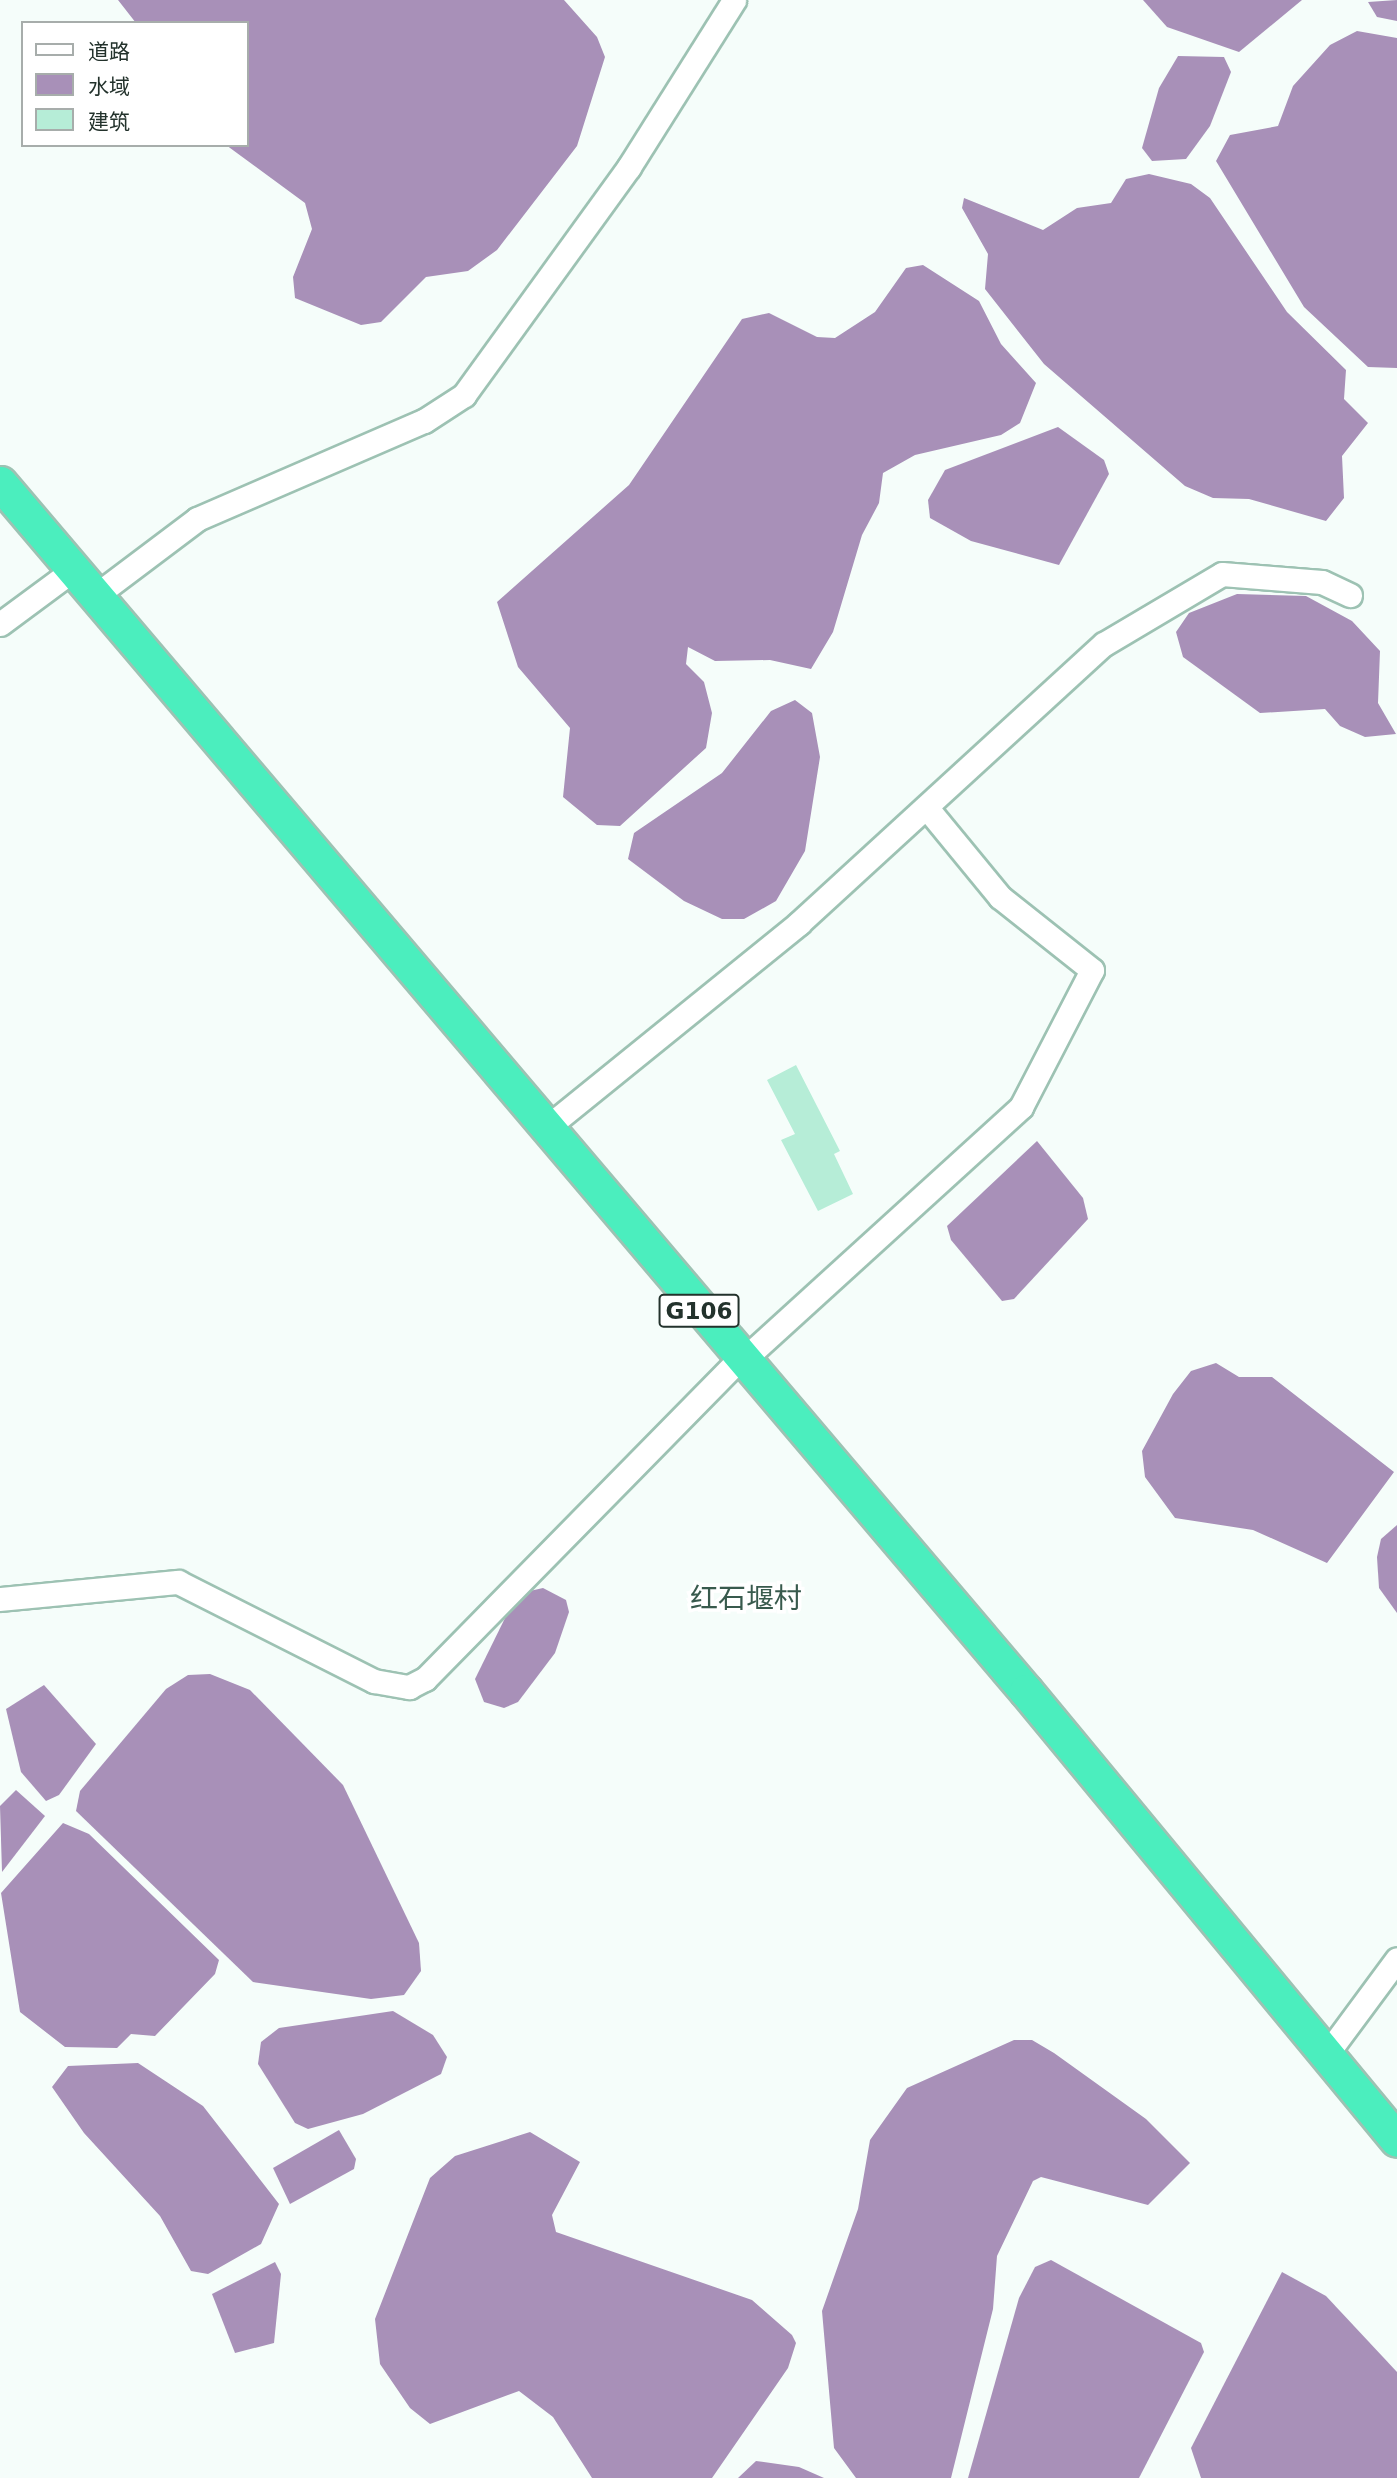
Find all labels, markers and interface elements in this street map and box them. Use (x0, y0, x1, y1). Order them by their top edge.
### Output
legend (21, 21, 248, 147)
text: 道路 (88, 40, 130, 64)
text: 水域 (88, 75, 130, 99)
text: 建筑 (88, 110, 130, 134)
road number: G106 (657, 1292, 741, 1330)
district label: 红石堰村 (690, 1582, 802, 1616)

